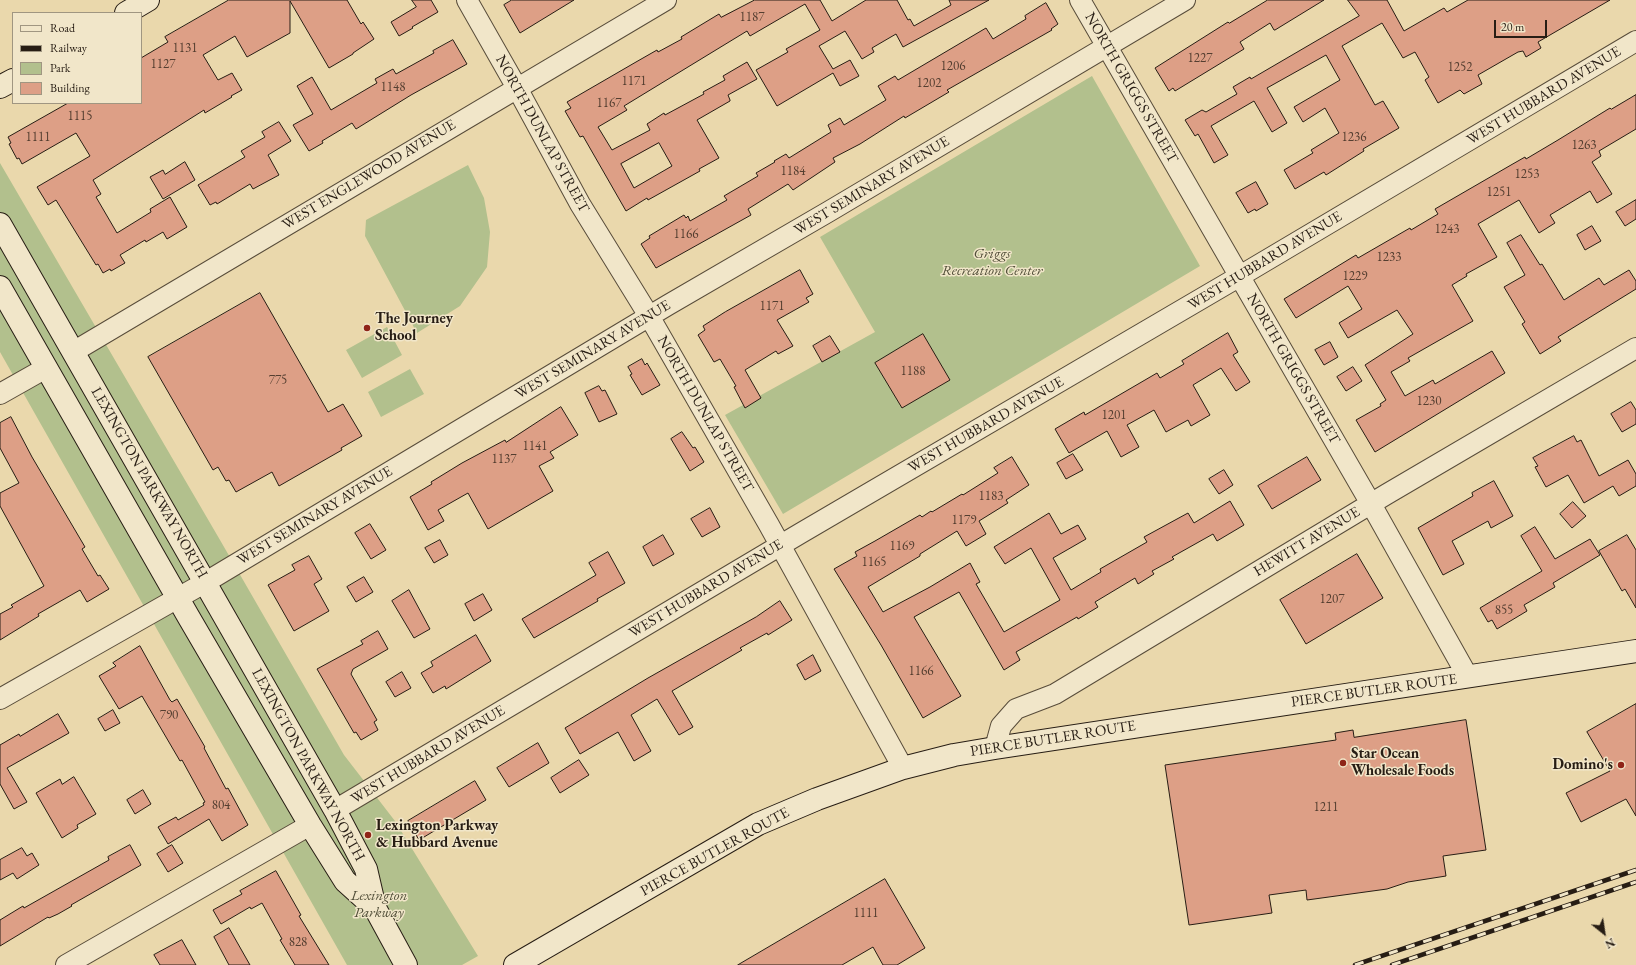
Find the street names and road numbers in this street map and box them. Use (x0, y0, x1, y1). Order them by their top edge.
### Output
street label: NORTH GRIGGS STREET (1080, 9, 1182, 167)
street label: WEST HUBBARD AVENUE (1464, 43, 1624, 149)
street label: NORTH DUNLAP STREET (491, 52, 593, 216)
street label: WEST ENGLEWOOD AVENUE (279, 116, 459, 234)
street label: WEST SEMINARY AVENUE (791, 132, 953, 240)
street label: WEST HUBBARD AVENUE (1185, 208, 1345, 314)
street label: NORTH GRIGGS STREET (1242, 290, 1344, 448)
street label: WEST SEMINARY AVENUE (512, 296, 674, 404)
street label: NORTH DUNLAP STREET (653, 333, 757, 495)
street label: WEST HUBBARD AVENUE (905, 373, 1067, 477)
street label: LEXINGTON PARKWAY NORTH (87, 384, 211, 582)
street label: WEST SEMINARY AVENUE (234, 462, 396, 570)
street label: HEWITT AVENUE (1251, 503, 1363, 581)
street label: WEST HUBBARD AVENUE (626, 536, 786, 642)
street label: LEXINGTON PARKWAY NORTH (247, 666, 369, 864)
street label: PIERCE BUTLER ROUTE (1290, 670, 1458, 712)
street label: WEST HUBBARD AVENUE (348, 702, 508, 808)
street label: PIERCE BUTLER ROUTE (969, 717, 1137, 761)
street label: PIERCE BUTLER ROUTE (638, 804, 792, 900)

